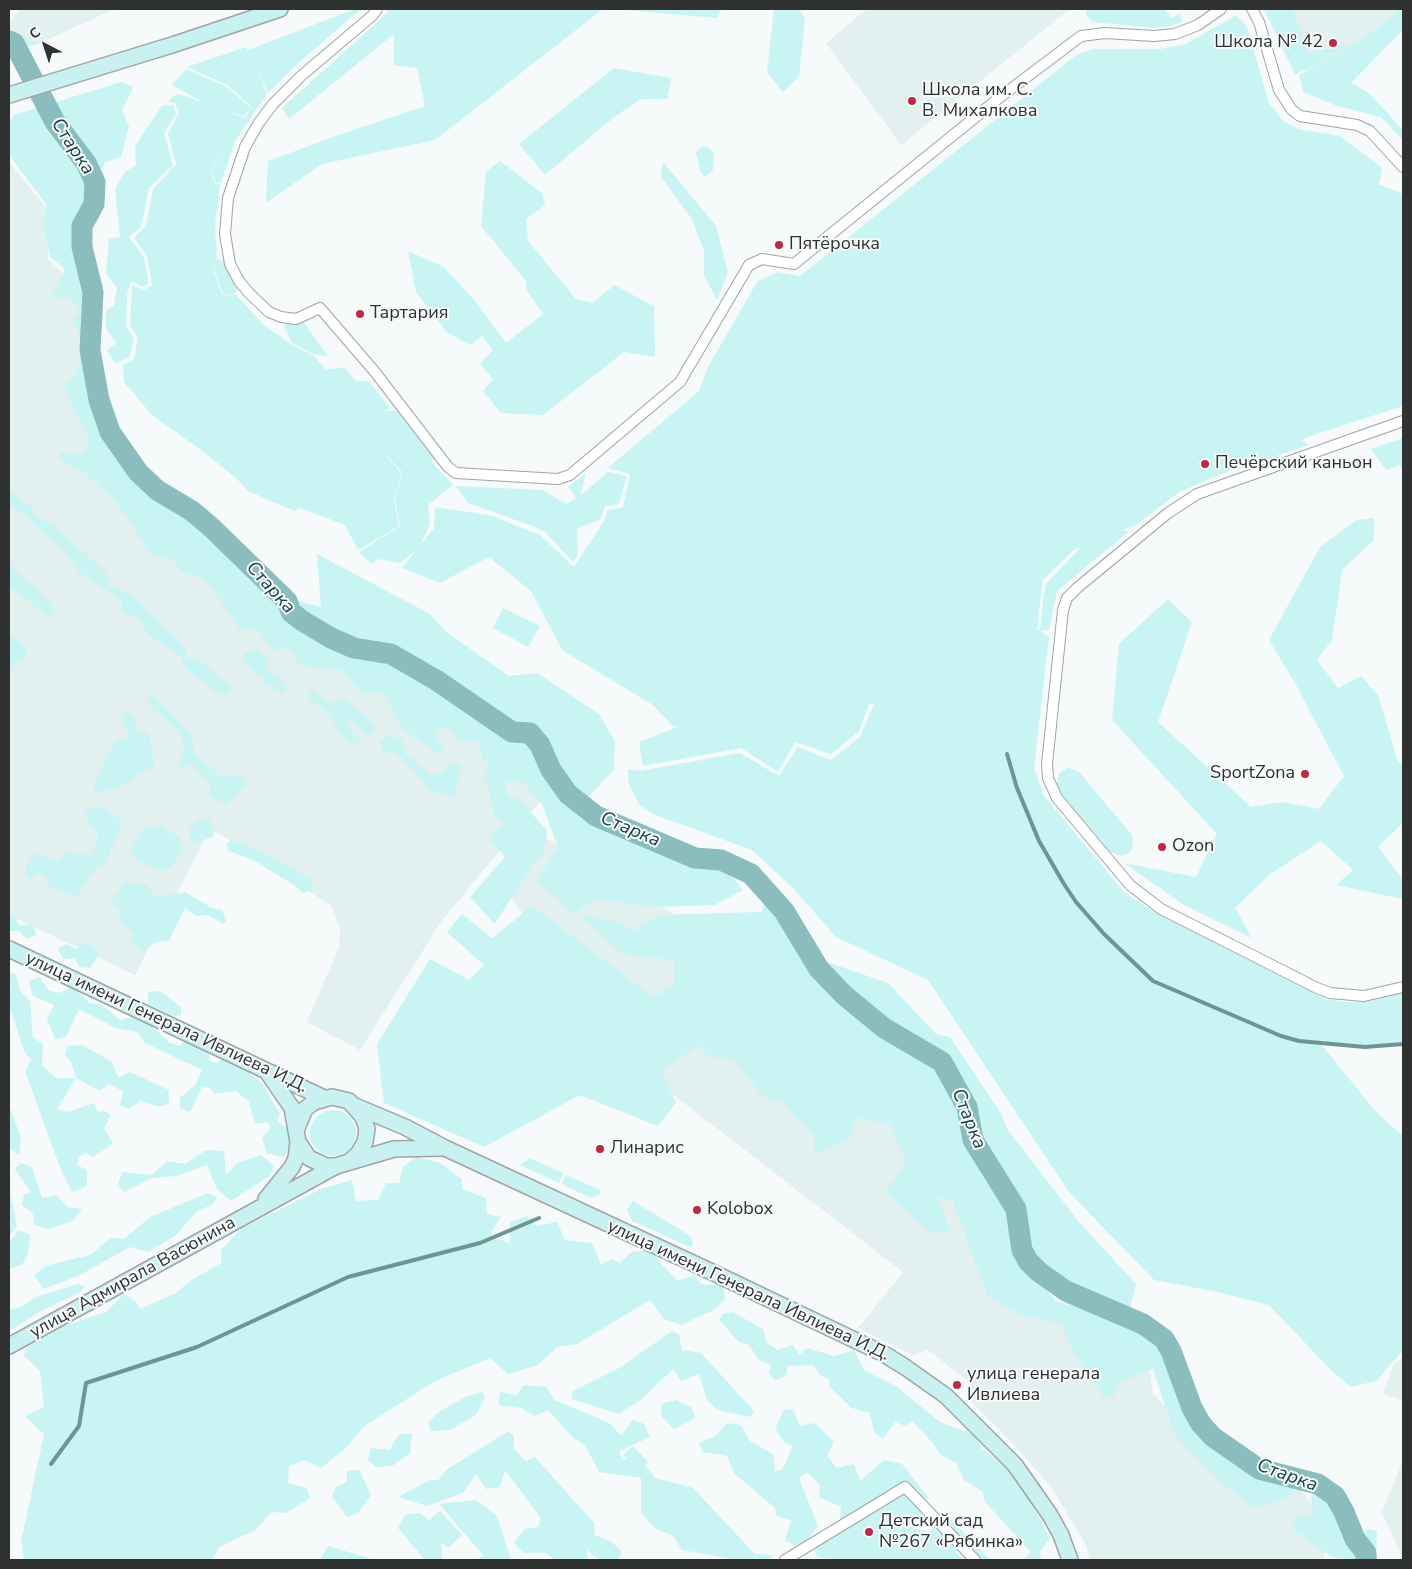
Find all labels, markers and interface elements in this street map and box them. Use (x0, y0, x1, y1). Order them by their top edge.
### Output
north arrow (20, 20, 70, 70)
text: С (25, 23, 45, 43)
place label: Школа № 42 (1214, 32, 1323, 54)
marker: Школа № 42 (1327, 37, 1339, 49)
place label: Школа им. С. В. Михалкова (922, 80, 1037, 122)
marker: Школа им. С. В. Михалкова (906, 95, 918, 107)
water label: Старка (45, 114, 99, 180)
place label: Пятёрочка (789, 234, 880, 256)
marker: Пятёрочка (773, 239, 785, 251)
place label: Тартария (370, 303, 448, 325)
marker: Тартария (354, 308, 366, 320)
place label: Печёрский каньон (1215, 453, 1373, 475)
marker: Печёрский каньон (1199, 458, 1211, 470)
water label: Старка (240, 557, 300, 619)
place label: SportZona (1210, 763, 1295, 785)
marker: SportZona (1299, 768, 1311, 780)
water label: Старка (597, 807, 663, 853)
place label: Ozon (1172, 836, 1214, 858)
marker: Ozon (1156, 841, 1168, 853)
street label: улица имени Генерала Ивлиева И.Д. (21, 948, 311, 1098)
water label: Старка (946, 1086, 990, 1152)
place label: Линарис (610, 1138, 684, 1160)
marker: Линарис (594, 1143, 606, 1155)
place label: Kolobox (707, 1199, 773, 1221)
marker: Kolobox (691, 1204, 703, 1216)
street label: улица Адмирала Васюнина (26, 1212, 240, 1344)
street label: улица имени Генерала Ивлиева И.Д. (603, 1216, 893, 1366)
place label: улица генерала Ивлиева (967, 1364, 1100, 1406)
marker: улица генерала Ивлиева (951, 1379, 963, 1391)
water label: Старка (1254, 1455, 1320, 1497)
place label: Детский сад №267 «Рябинка» (879, 1511, 1023, 1554)
marker: Детский сад №267 «Рябинка» (863, 1526, 875, 1538)

